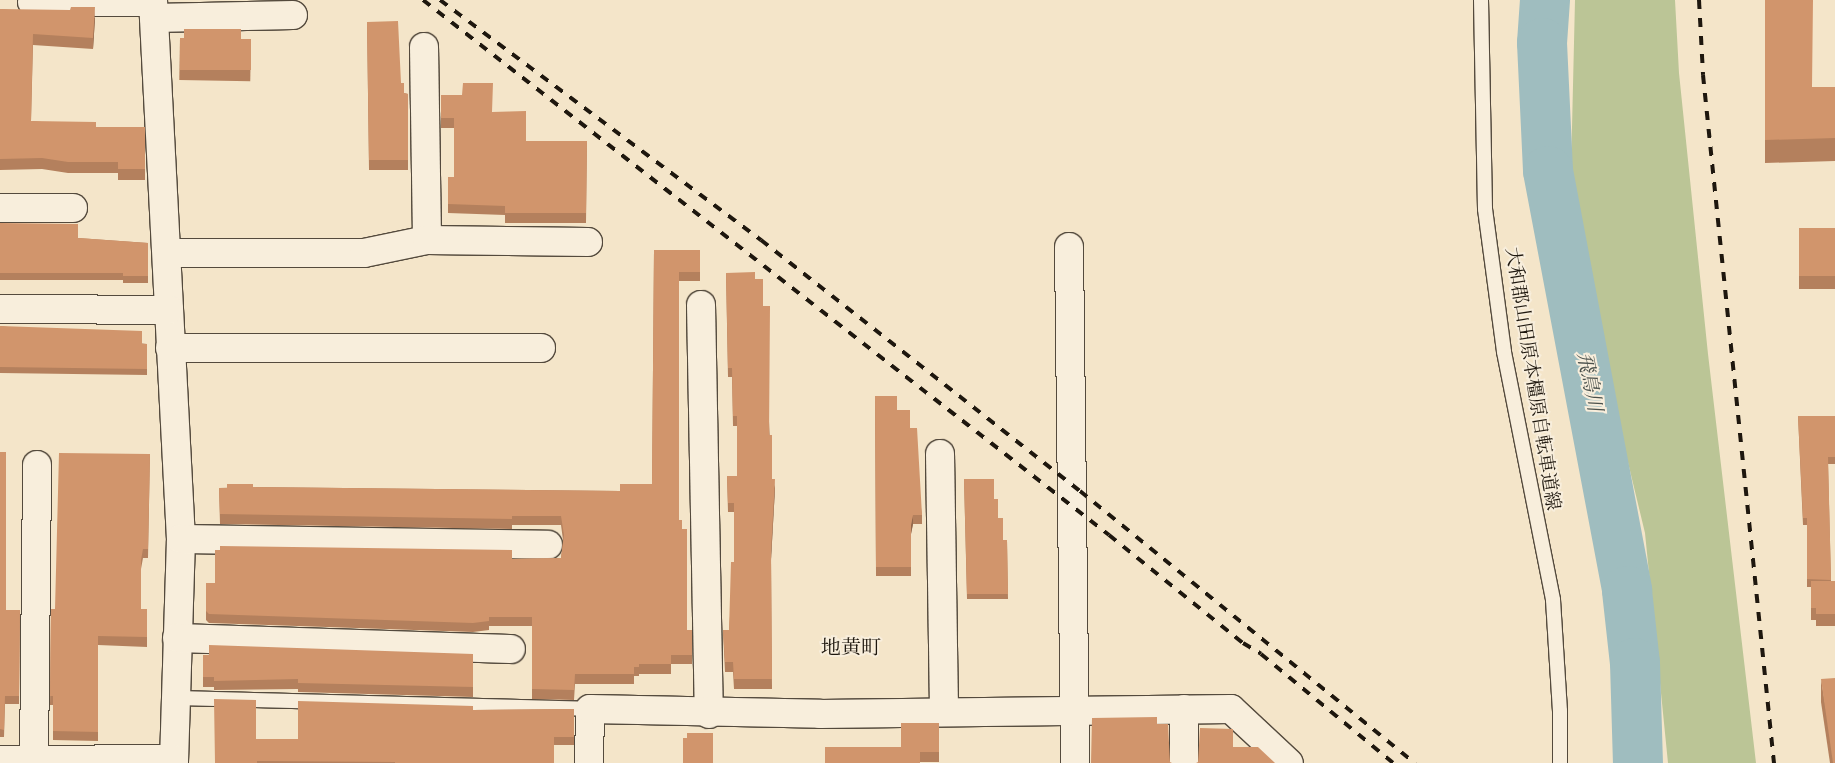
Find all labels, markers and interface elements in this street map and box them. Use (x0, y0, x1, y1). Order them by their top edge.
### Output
street label: 大和郡山田原本橿原自転車道線 (1499, 246, 1563, 512)
water label: 飛鳥川 (1570, 350, 1606, 414)
district label: 地黄町 (821, 637, 881, 661)

